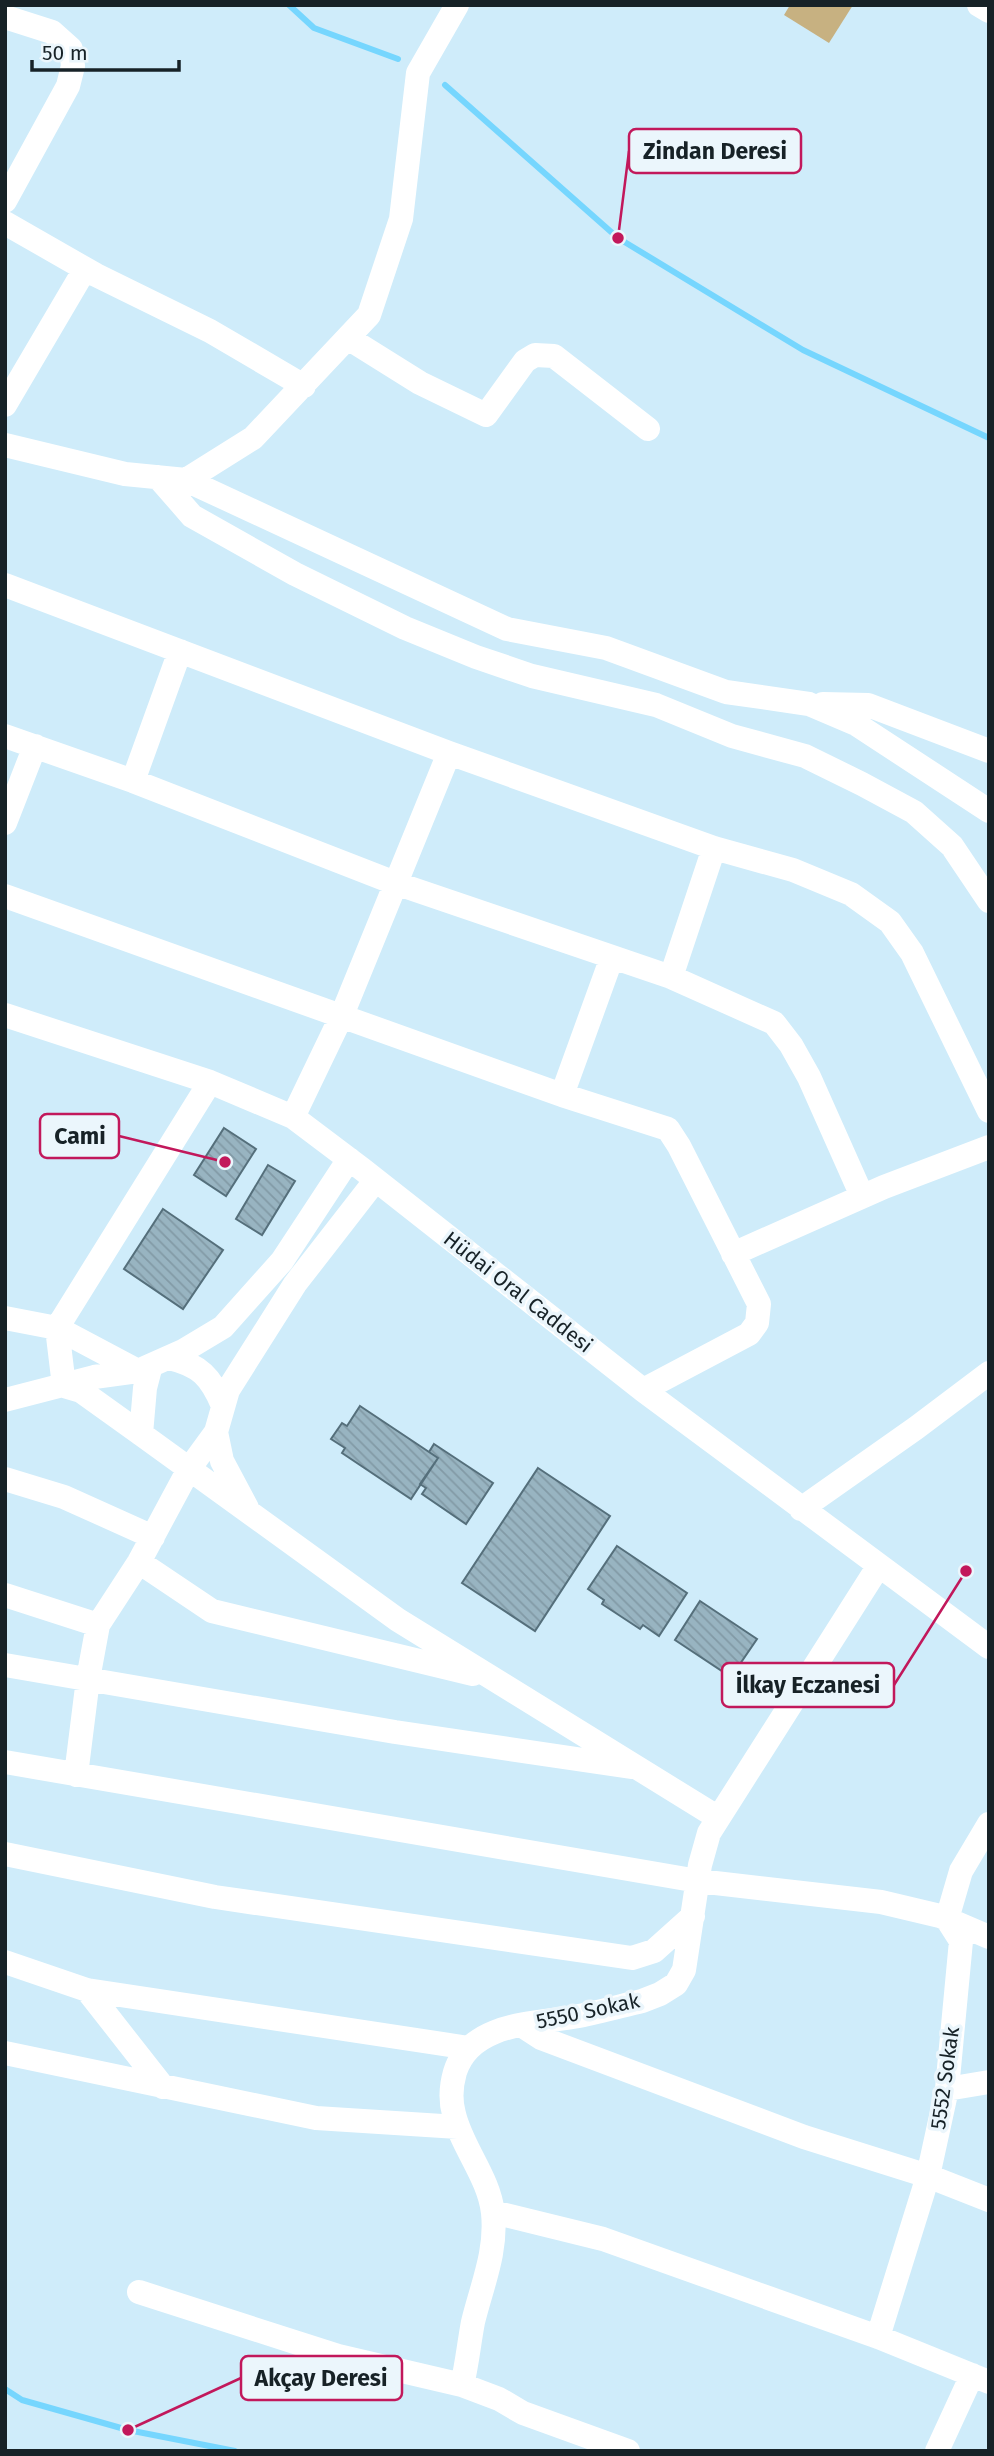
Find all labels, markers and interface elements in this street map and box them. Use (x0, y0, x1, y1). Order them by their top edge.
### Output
scale bar (32, 28, 178, 72)
text: 50 m (42, 40, 88, 66)
callout: Zindan Deresi (629, 129, 801, 173)
text: Zindan Deresi (643, 137, 787, 165)
callout: Cami (40, 1114, 119, 1158)
text: Cami (54, 1122, 106, 1150)
street label: Hüdai Oral Caddesi (438, 1226, 598, 1358)
callout: İlkay Eczanesi (722, 1663, 894, 1707)
text: İlkay Eczanesi (736, 1670, 880, 1699)
street label: 5550 Sokak (534, 1987, 642, 2035)
street label: 5552 Sokak (925, 2025, 965, 2131)
callout: Akçay Deresi (241, 2356, 402, 2400)
text: Akçay Deresi (254, 2364, 387, 2393)

